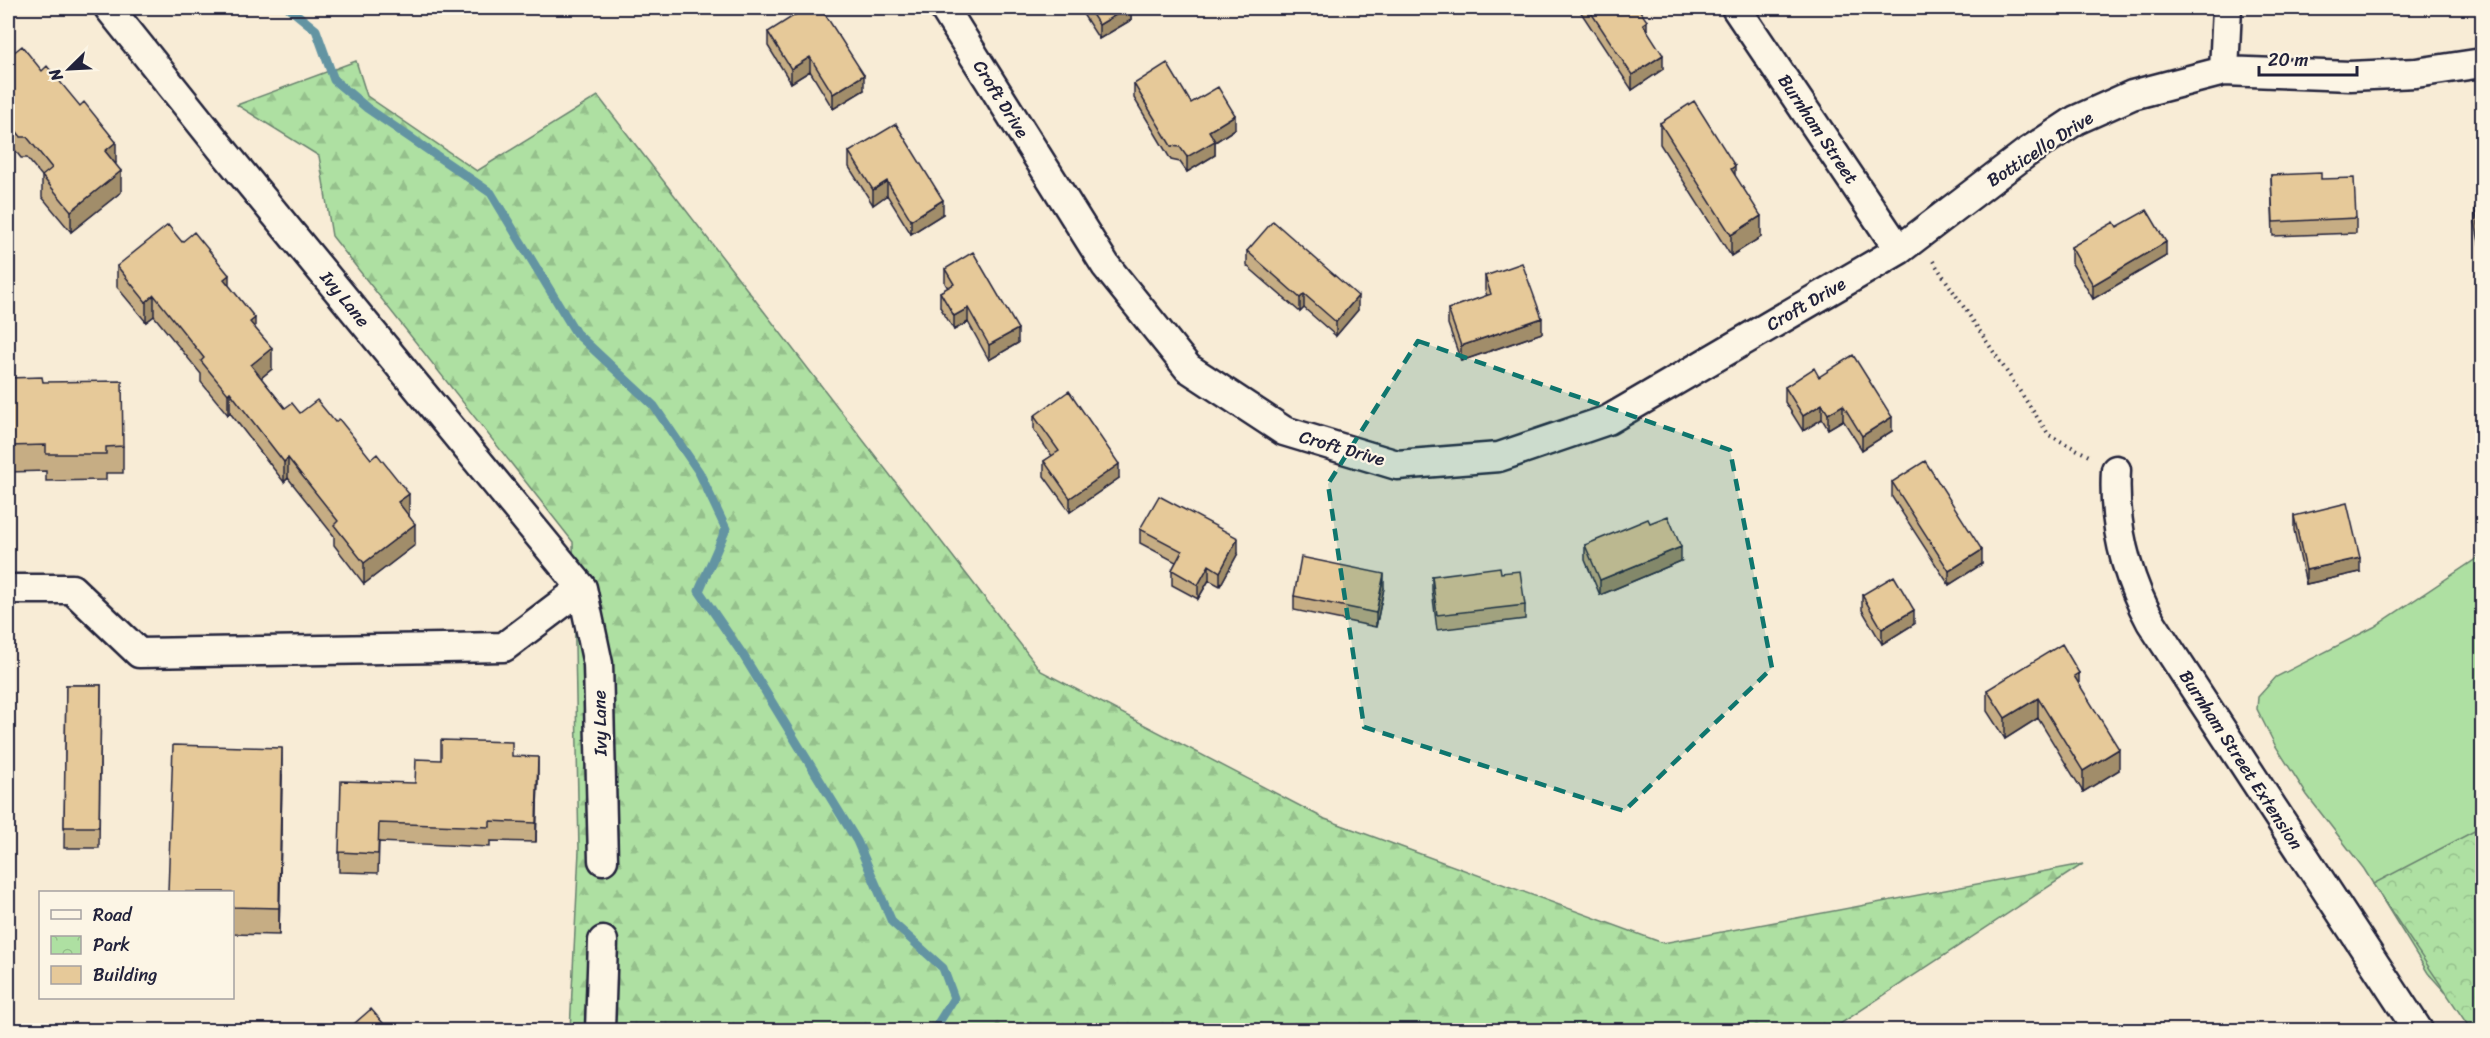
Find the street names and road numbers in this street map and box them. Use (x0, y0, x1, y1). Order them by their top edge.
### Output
street label: Croft Drive (964, 53, 1038, 145)
street label: Burnham Street (1769, 67, 1867, 191)
street label: Botticello Drive (1980, 102, 2100, 196)
street label: Ivy Lane (311, 263, 378, 335)
street label: Croft Drive (1760, 268, 1852, 340)
street label: Croft Drive (1295, 421, 1389, 476)
street label: Burnham Street Extension (2170, 663, 2312, 857)
street label: Ivy Lane (583, 690, 617, 757)

